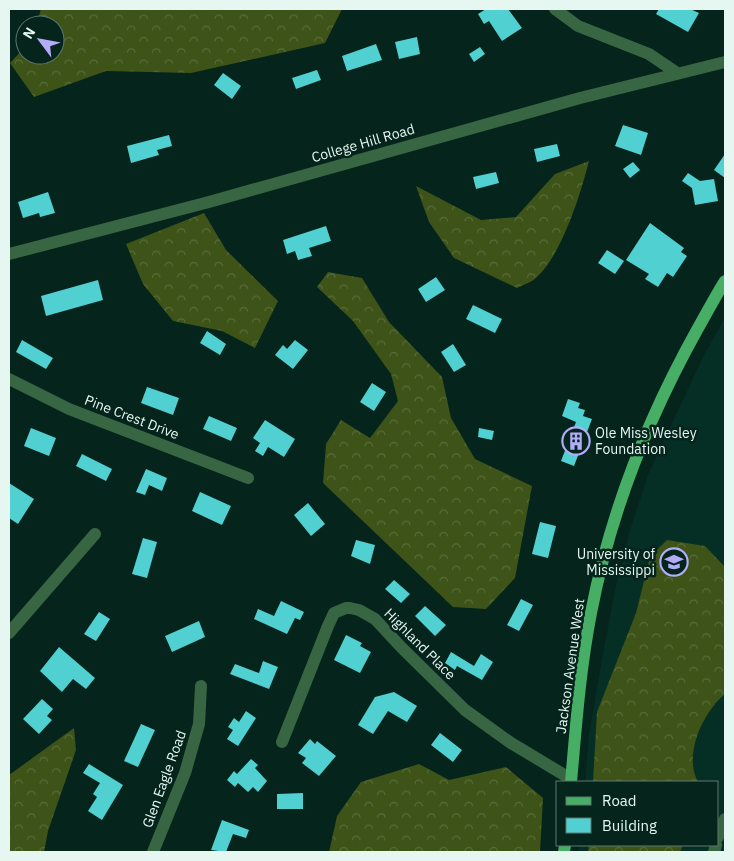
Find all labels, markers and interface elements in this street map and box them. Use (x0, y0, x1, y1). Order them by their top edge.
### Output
north arrow (15, 15, 65, 65)
text: N (19, 24, 39, 42)
street label: College Hill Road (309, 120, 417, 166)
street label: Pine Crest Drive (82, 391, 182, 443)
place label: Ole Miss Wesley Foundation (595, 424, 697, 458)
building icon: Ole Miss Wesley Foundation (561, 426, 591, 456)
place label: University of Mississippi (577, 545, 655, 579)
school or university icon: University of Mississippi (659, 547, 689, 577)
street label: Jackson Avenue West (552, 597, 588, 735)
street label: Highland Place (380, 604, 460, 684)
street label: Glen Eagle Road (138, 728, 190, 830)
legend (556, 781, 719, 846)
text: Road (602, 791, 637, 810)
text: Building (602, 816, 657, 835)

